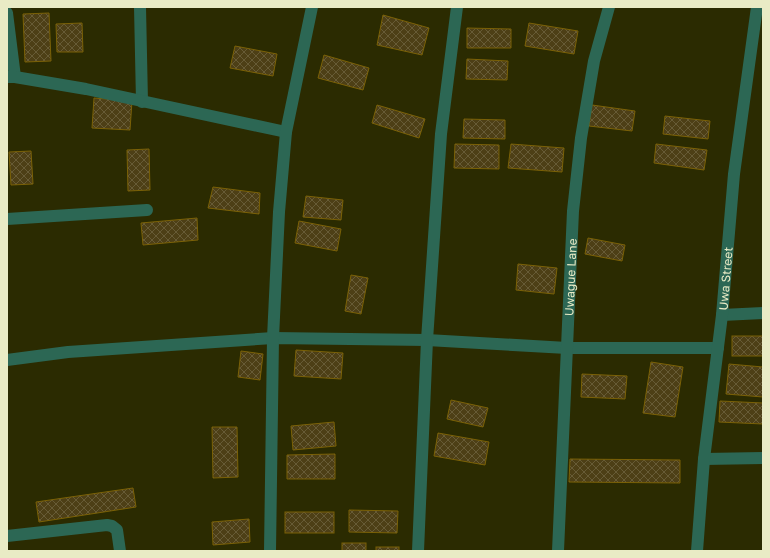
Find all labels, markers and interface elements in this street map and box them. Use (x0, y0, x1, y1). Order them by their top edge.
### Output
street label: Uwague Lane (561, 238, 579, 316)
street label: Uwa Street (715, 246, 735, 311)

